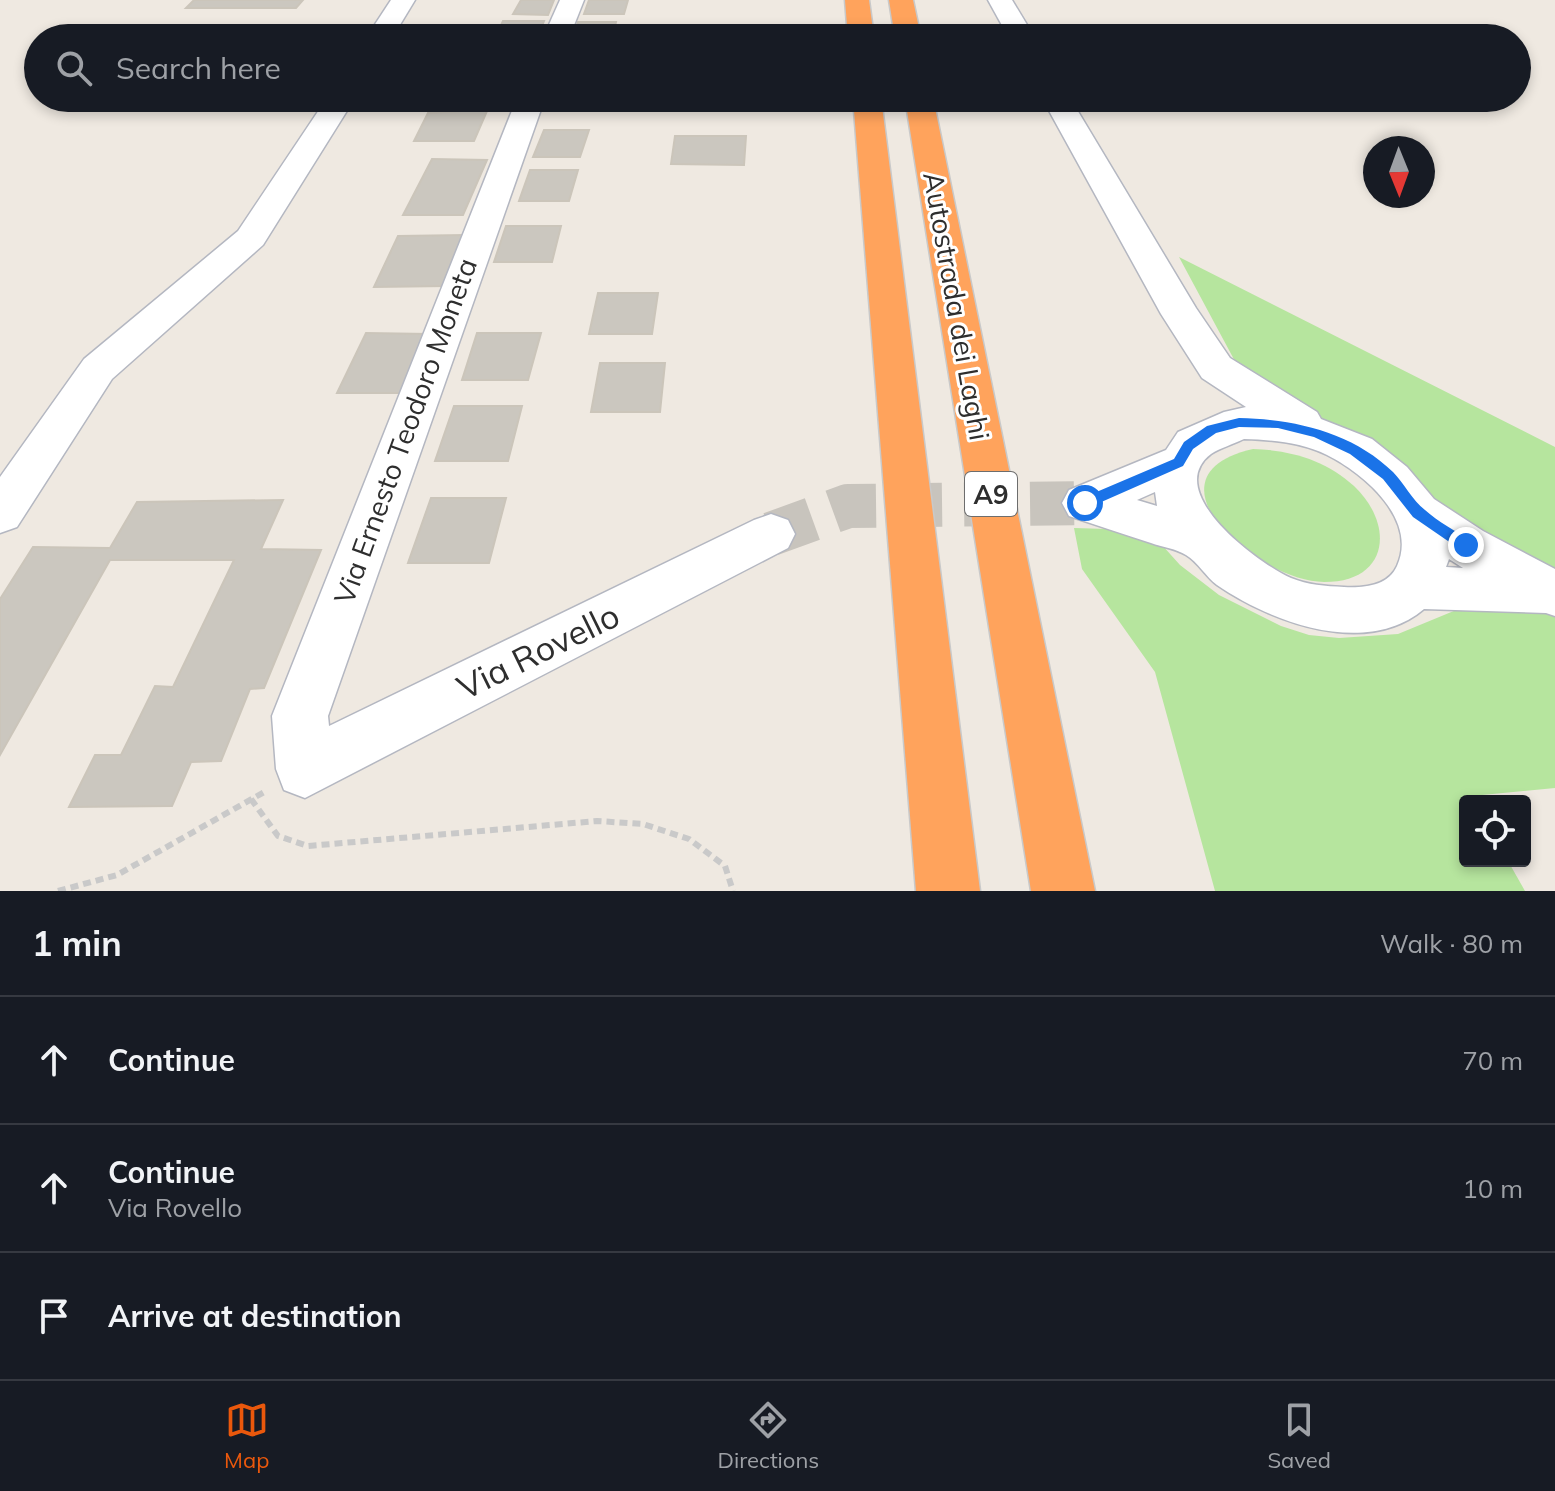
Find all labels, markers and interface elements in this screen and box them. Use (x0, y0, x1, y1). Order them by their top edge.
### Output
search box (24, 24, 1531, 112)
icon: search (52, 46, 96, 90)
text: Search here (116, 49, 281, 87)
north arrow (1363, 136, 1435, 208)
street label: Autostrada dei Laghi (916, 169, 998, 443)
street label: Via Ernesto Teodoro Moneta (326, 253, 484, 609)
road number: A9 (965, 472, 1017, 516)
route start (1067, 485, 1103, 521)
route end (1448, 527, 1484, 563)
street label: Via Rovello (450, 593, 626, 709)
map controls (1459, 795, 1531, 867)
button: locate (1459, 795, 1531, 867)
text: 1 min (32, 922, 122, 965)
text: Walk · 80 m (1380, 927, 1523, 960)
icon: ahead (32, 1038, 76, 1082)
text: Continue (108, 1041, 235, 1079)
text: 70 m (1462, 1044, 1523, 1077)
text: Continue (108, 1153, 235, 1191)
icon: ahead (32, 1166, 76, 1210)
text: 10 m (1462, 1172, 1523, 1205)
text: Via Rovello (108, 1191, 242, 1224)
icon: arrive (32, 1294, 76, 1338)
text: Arrive at destination (108, 1297, 402, 1335)
tab: Map (224, 1398, 269, 1474)
tab: Directions (718, 1398, 819, 1474)
tab: Saved (1267, 1398, 1331, 1474)

